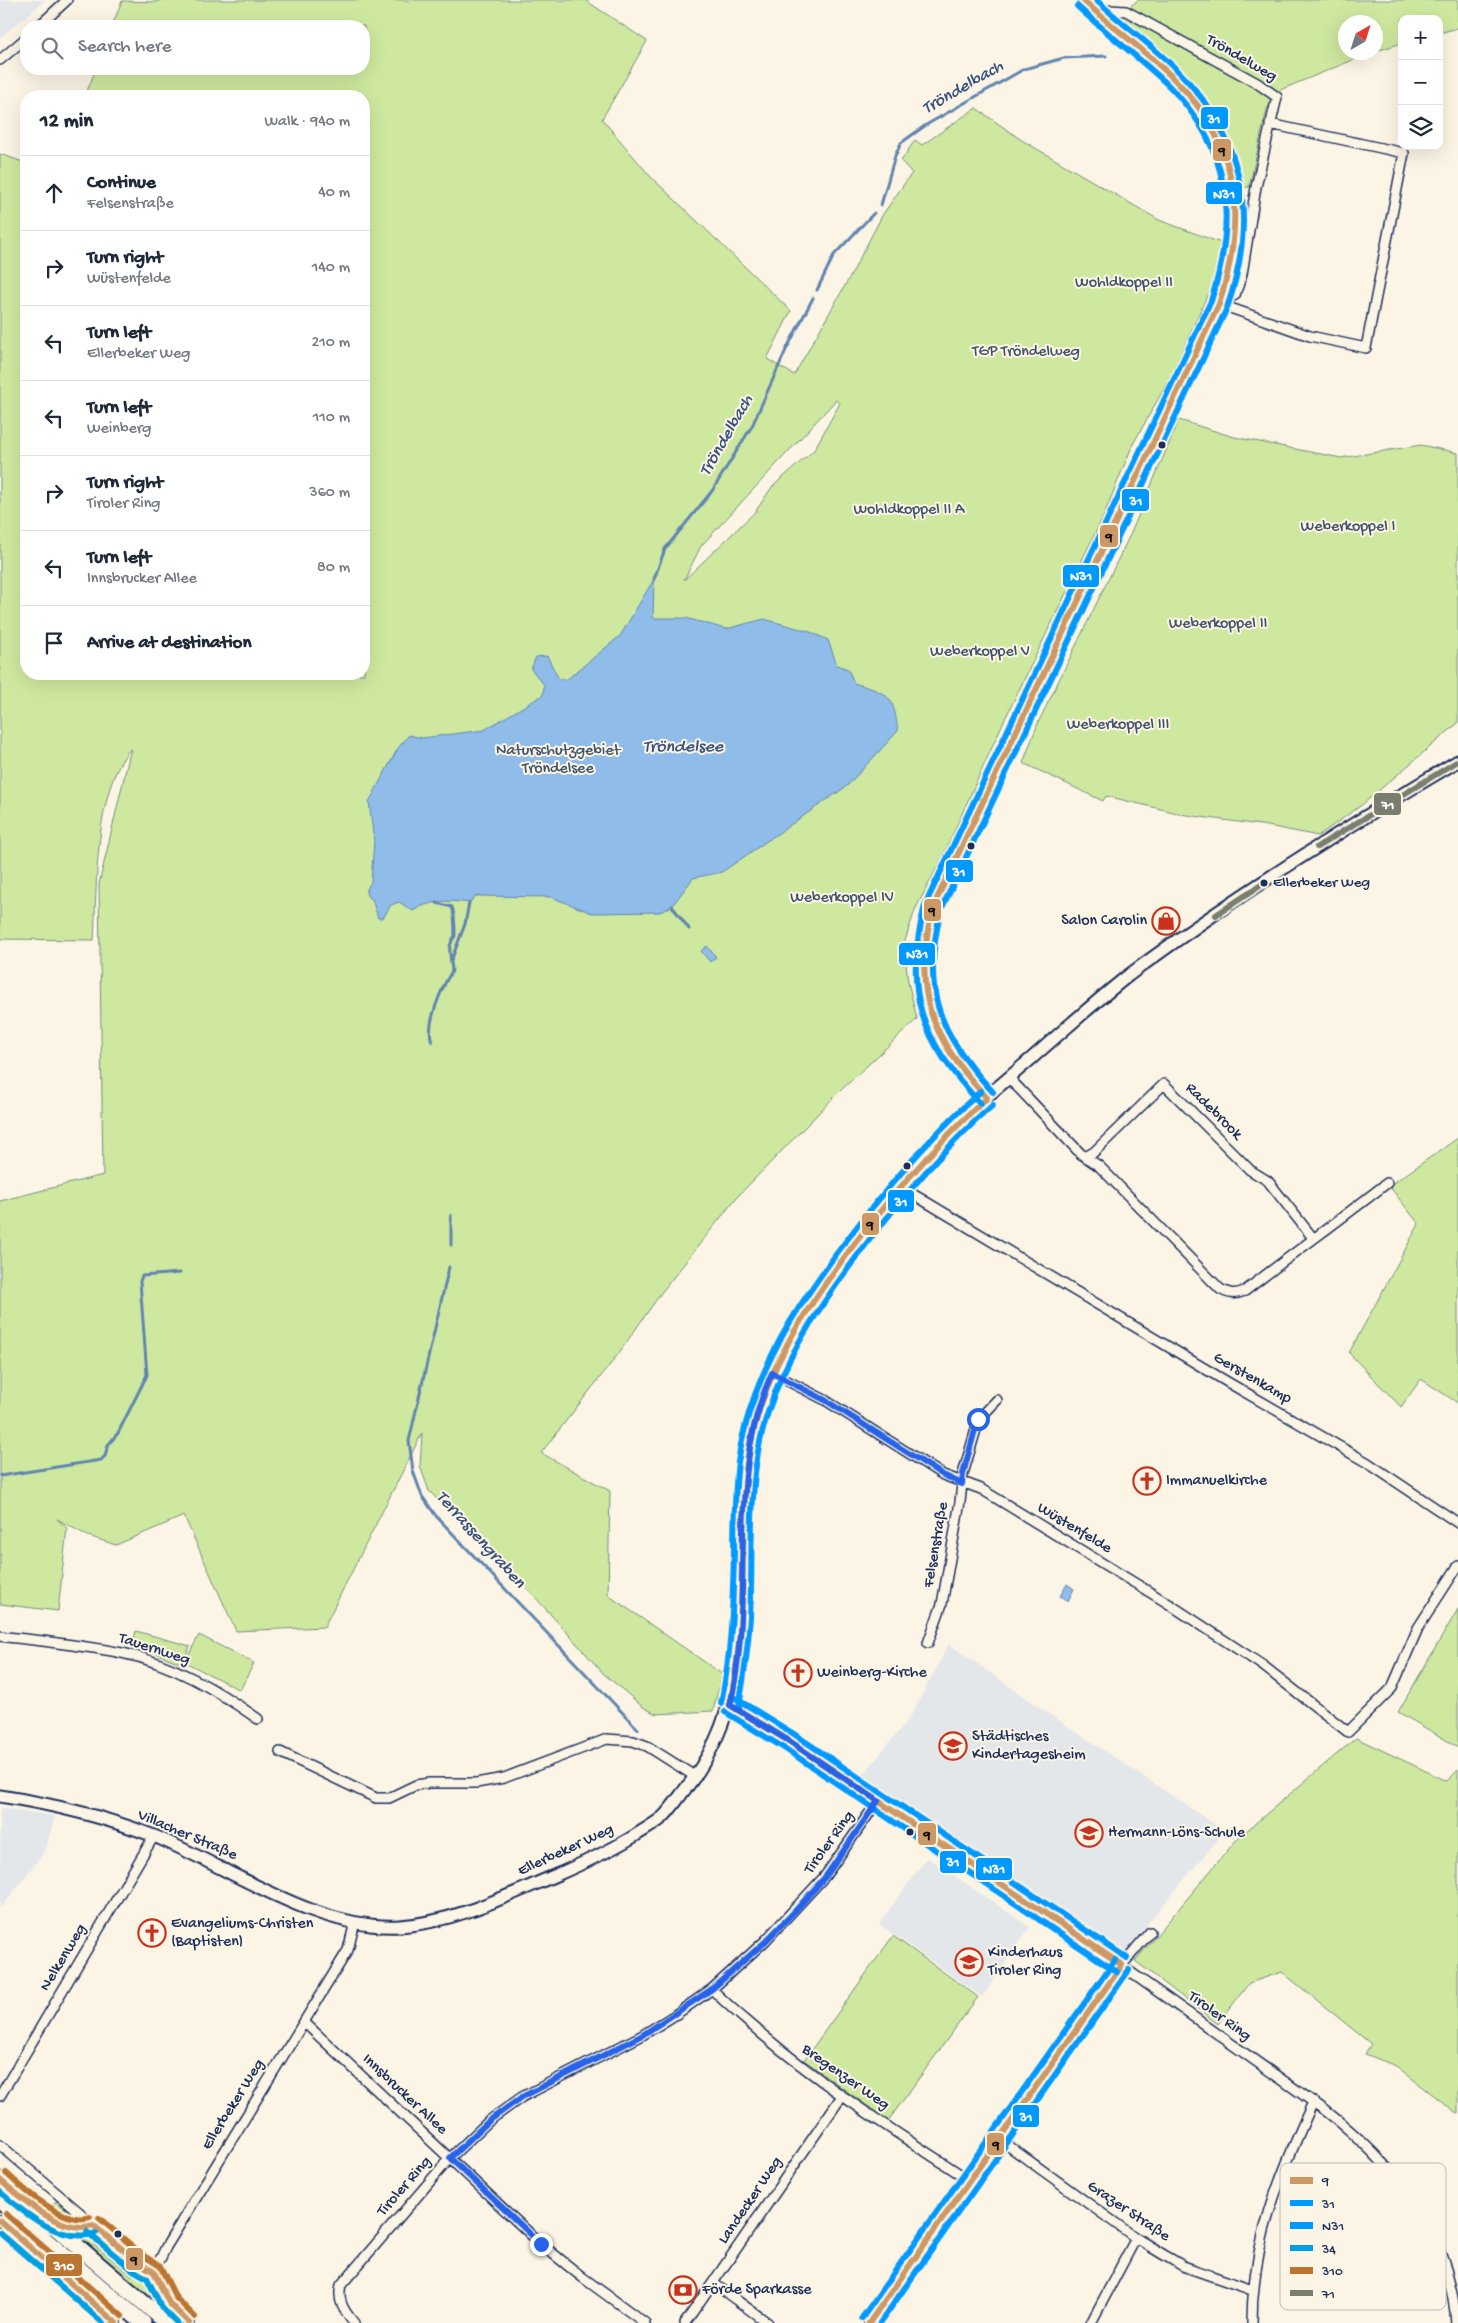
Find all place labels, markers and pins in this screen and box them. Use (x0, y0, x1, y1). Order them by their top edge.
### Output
unlabelled marker (1157, 440, 1167, 450)
unlabelled marker (966, 841, 976, 851)
place label: Ellerbeker Weg (1273, 874, 1370, 892)
marker: Ellerbeker Weg (1259, 878, 1269, 888)
shop icon: Salon Carolin (1151, 906, 1181, 936)
place label: Salon Carolin (1061, 912, 1147, 931)
unlabelled marker (902, 1161, 912, 1171)
church icon: Immanuelkirche (1132, 1466, 1162, 1496)
place label: Immanuelkirche (1166, 1472, 1268, 1491)
church icon: Weinberg-Kirche (783, 1658, 813, 1688)
place label: Weinberg-Kirche (817, 1664, 927, 1683)
place label: Städtisches Kindertagesheim (972, 1728, 1086, 1765)
school or university icon: Städtisches Kindertagesheim (938, 1731, 968, 1761)
school or university icon: Hermann-Löns-Schule (1074, 1818, 1104, 1848)
place label: Hermann-Löns-Schule (1108, 1824, 1246, 1843)
unlabelled marker (905, 1827, 915, 1837)
place label: Evangeliums-Christen (Baptisten) (171, 1915, 314, 1952)
church icon: Evangeliums-Christen (Baptisten) (137, 1918, 167, 1948)
place label: Kinderhaus Tiroler Ring (987, 1944, 1063, 1981)
school or university icon: Kinderhaus Tiroler Ring (954, 1947, 984, 1977)
unlabelled marker (113, 2229, 123, 2239)
bank icon: Förde Sparkasse (668, 2275, 698, 2305)
place label: Förde Sparkasse (701, 2281, 812, 2300)

